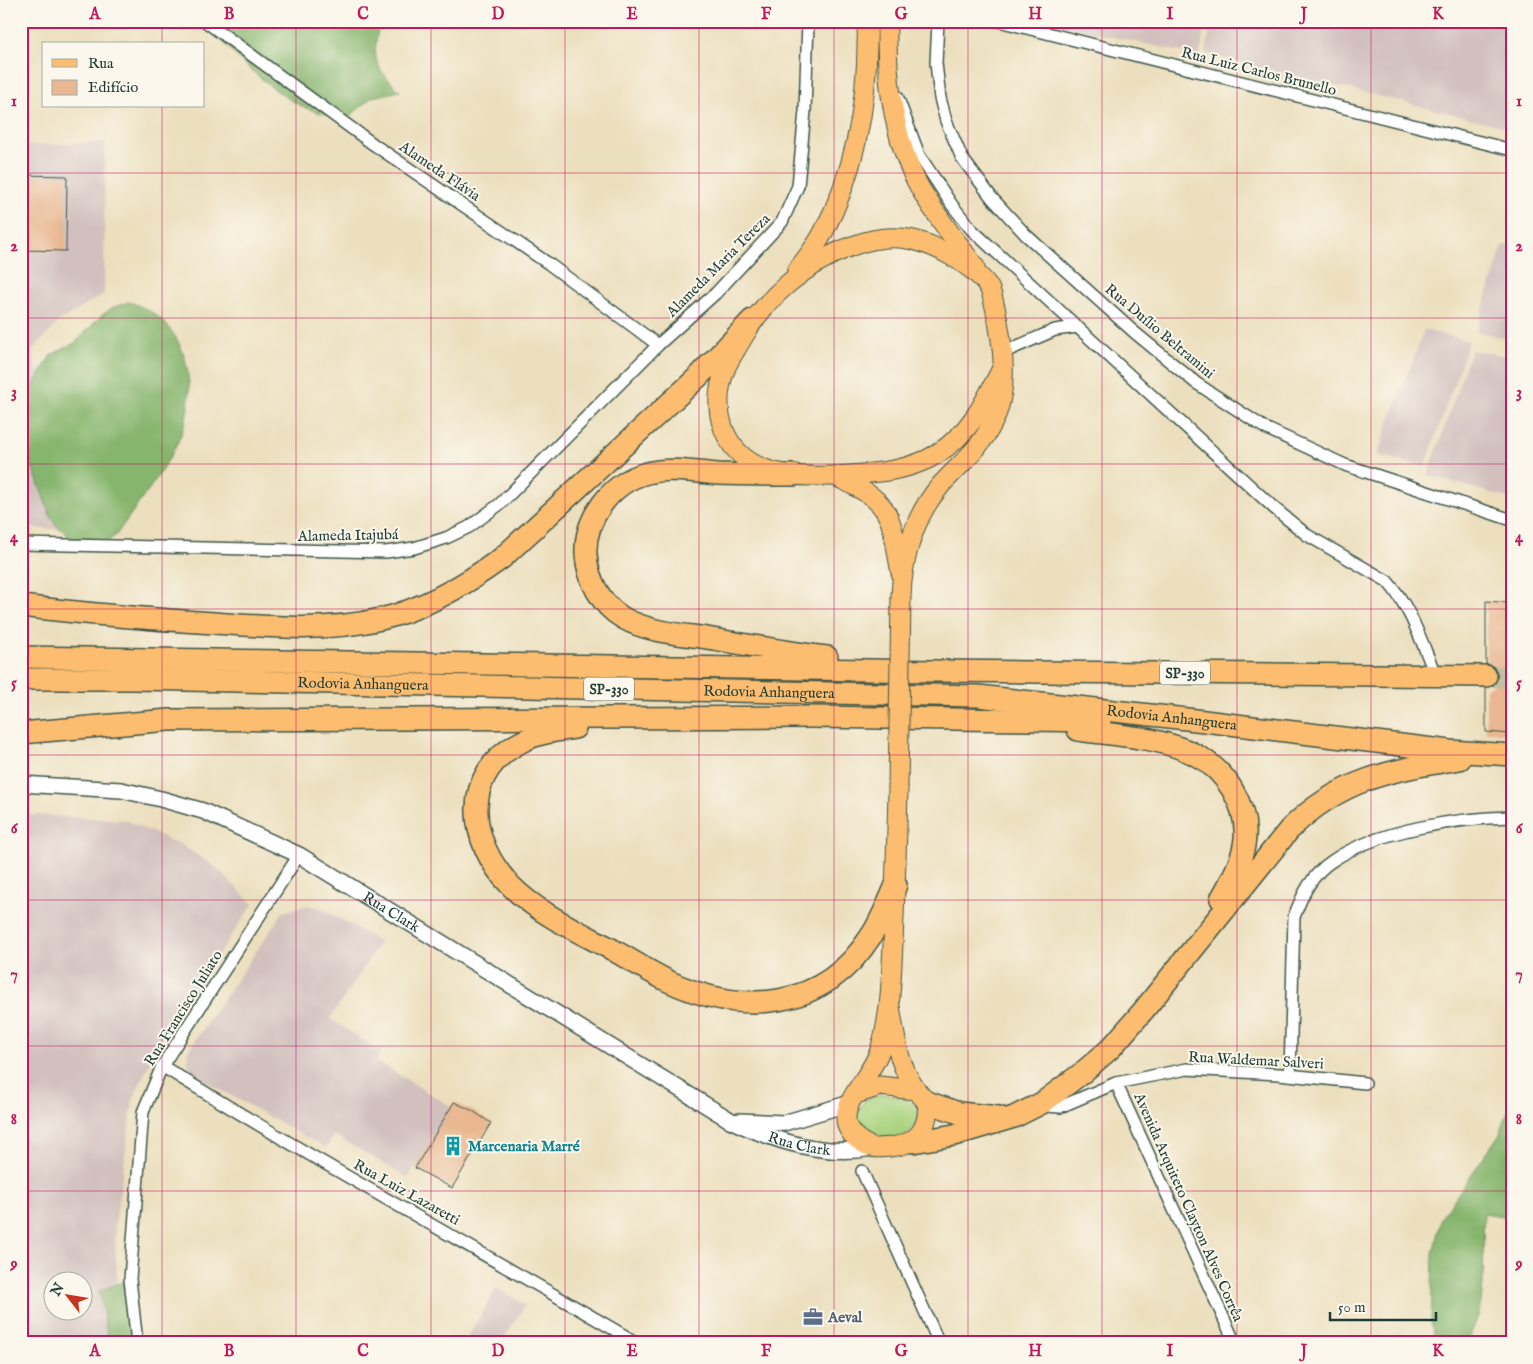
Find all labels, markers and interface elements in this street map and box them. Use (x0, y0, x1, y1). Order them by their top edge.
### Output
text: A (89, 5, 102, 25)
text: B (224, 5, 235, 25)
text: C (357, 5, 369, 25)
text: D (492, 5, 505, 25)
text: E (626, 5, 638, 25)
text: F (761, 5, 772, 25)
text: G (895, 5, 908, 25)
text: H (1028, 5, 1042, 25)
text: I (1167, 5, 1174, 25)
text: J (1299, 5, 1308, 25)
text: K (1432, 5, 1445, 25)
legend (42, 42, 205, 108)
street label: Rua Luiz Carlos Brunello (1179, 43, 1338, 100)
text: Rua (88, 54, 114, 73)
text: Edifício (88, 78, 138, 97)
text: 1 (11, 92, 17, 112)
text: 1 (1516, 92, 1522, 112)
street label: Alameda Flávia (395, 137, 484, 206)
street label: Alameda Maria Tereza (662, 209, 775, 322)
text: 2 (10, 237, 18, 257)
text: 2 (1515, 237, 1523, 257)
street label: Rua Duílio Beltramini (1101, 280, 1219, 383)
text: 3 (11, 383, 17, 403)
text: 3 (1516, 383, 1522, 403)
street label: Alameda Itajubá (296, 525, 399, 546)
text: 4 (10, 528, 19, 548)
text: 4 (1515, 528, 1524, 548)
road number: SP-330 (1160, 661, 1210, 684)
street label: Rodovia Anhanguera (297, 673, 429, 695)
text: 5 (11, 674, 17, 694)
text: 5 (1516, 674, 1522, 694)
road number: SP-330 (584, 678, 634, 701)
street label: Rodovia Anhanguera (703, 681, 835, 703)
street label: Rodovia Anhanguera (1105, 701, 1238, 735)
text: 6 (11, 819, 19, 839)
text: 6 (1516, 819, 1524, 839)
street label: Rua Clark (359, 887, 424, 938)
street label: Rua Francisco Juliato (140, 947, 227, 1070)
text: 7 (10, 965, 18, 985)
text: 7 (1515, 965, 1523, 985)
street label: Rua Waldemar Salveri (1188, 1047, 1324, 1074)
street label: Avenida Arquiteto Clayton Alves Corrêa (1129, 1089, 1248, 1325)
text: 8 (11, 1110, 17, 1130)
text: 8 (1516, 1110, 1522, 1130)
street label: Rua Clark (765, 1128, 832, 1160)
building icon: Marcenaria Marré (442, 1135, 464, 1157)
place label: Marcenaria Marré (468, 1137, 580, 1156)
street label: Rua Luiz Lazaretti (350, 1155, 463, 1230)
text: 9 (10, 1255, 18, 1275)
text: 9 (1515, 1255, 1523, 1275)
north arrow (42, 1272, 92, 1322)
text: N (46, 1280, 69, 1301)
scale bar (1330, 1289, 1437, 1321)
text: 50 m (1338, 1298, 1366, 1317)
office icon: Aeval (802, 1306, 824, 1328)
place label: Aeval (827, 1308, 863, 1327)
text: A (89, 1342, 102, 1362)
text: B (224, 1342, 235, 1362)
text: C (357, 1342, 369, 1362)
text: D (492, 1342, 505, 1362)
text: E (626, 1342, 638, 1362)
text: F (761, 1342, 772, 1362)
text: G (895, 1342, 908, 1362)
text: H (1028, 1342, 1042, 1362)
text: I (1167, 1342, 1174, 1362)
text: J (1299, 1342, 1308, 1362)
text: K (1432, 1342, 1445, 1362)

